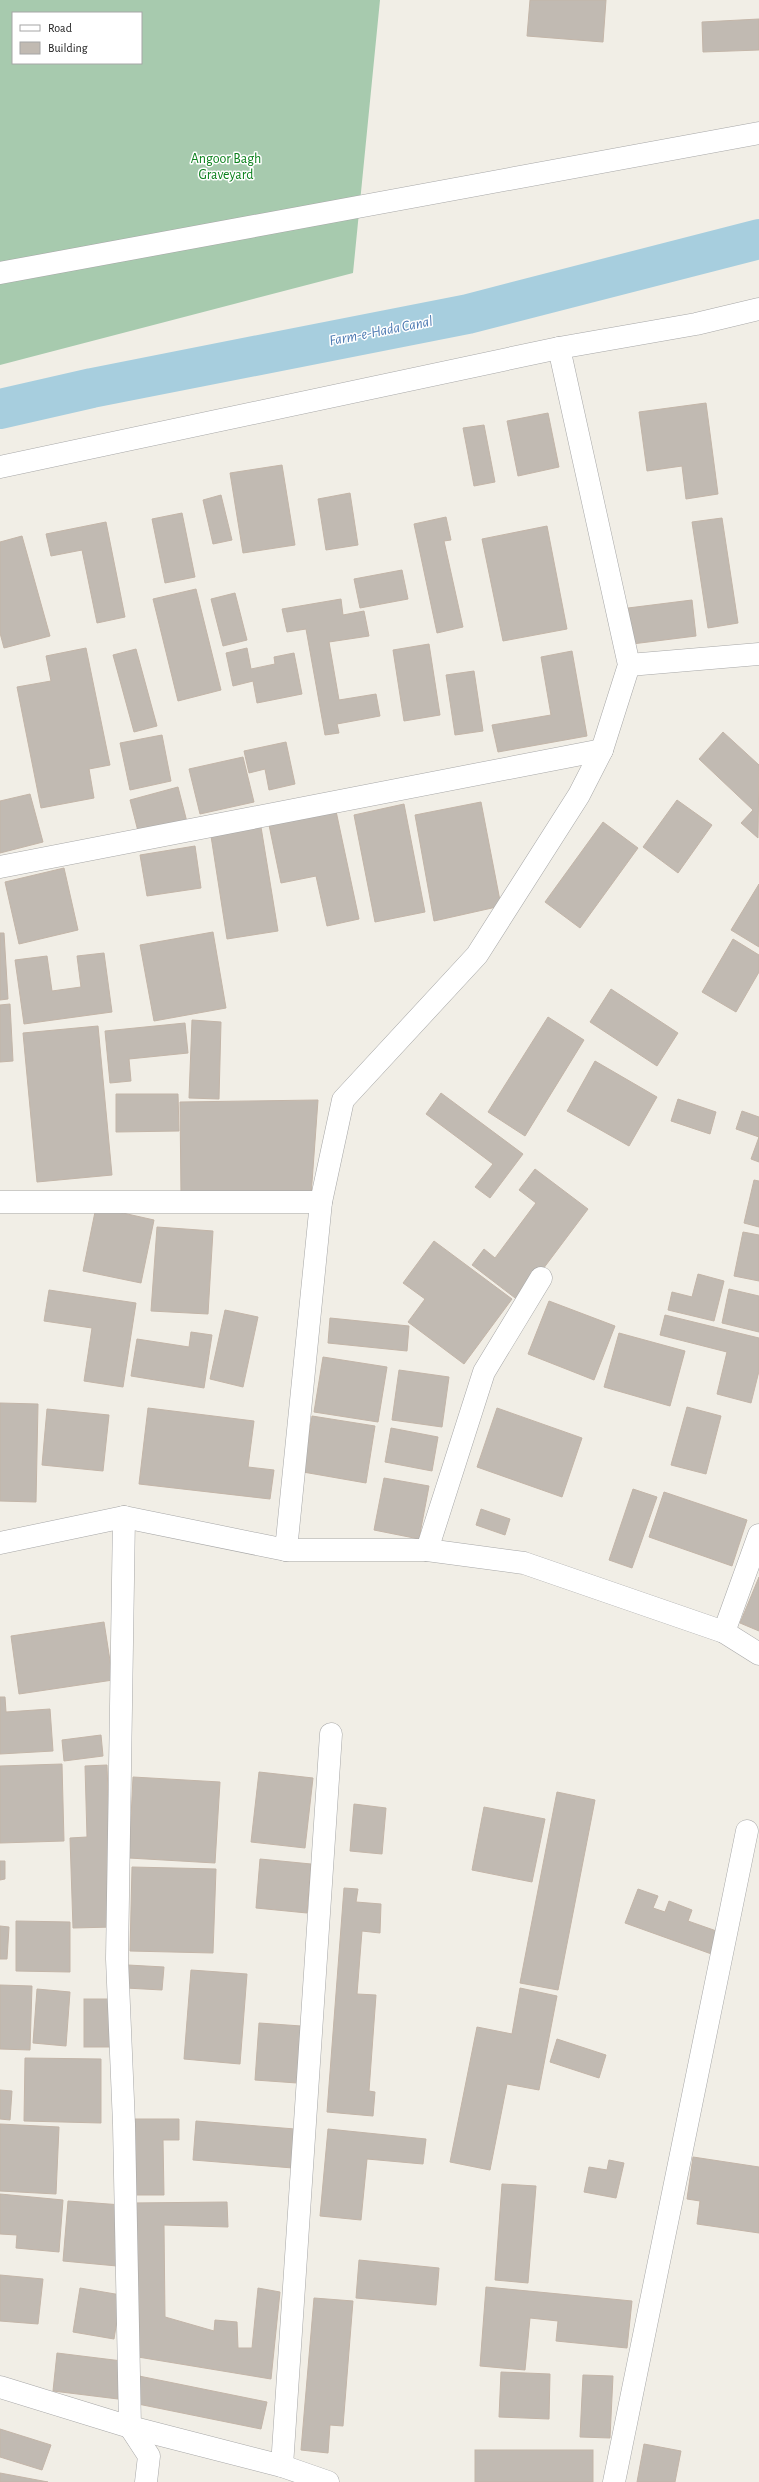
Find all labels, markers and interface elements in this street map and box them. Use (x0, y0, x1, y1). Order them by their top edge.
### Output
legend (12, 12, 142, 64)
text: Road (48, 22, 72, 34)
text: Building (48, 42, 88, 54)
park label: Angoor Bagh Graveyard (191, 152, 261, 182)
water label: Farm-e-Hada Canal (328, 314, 434, 348)

